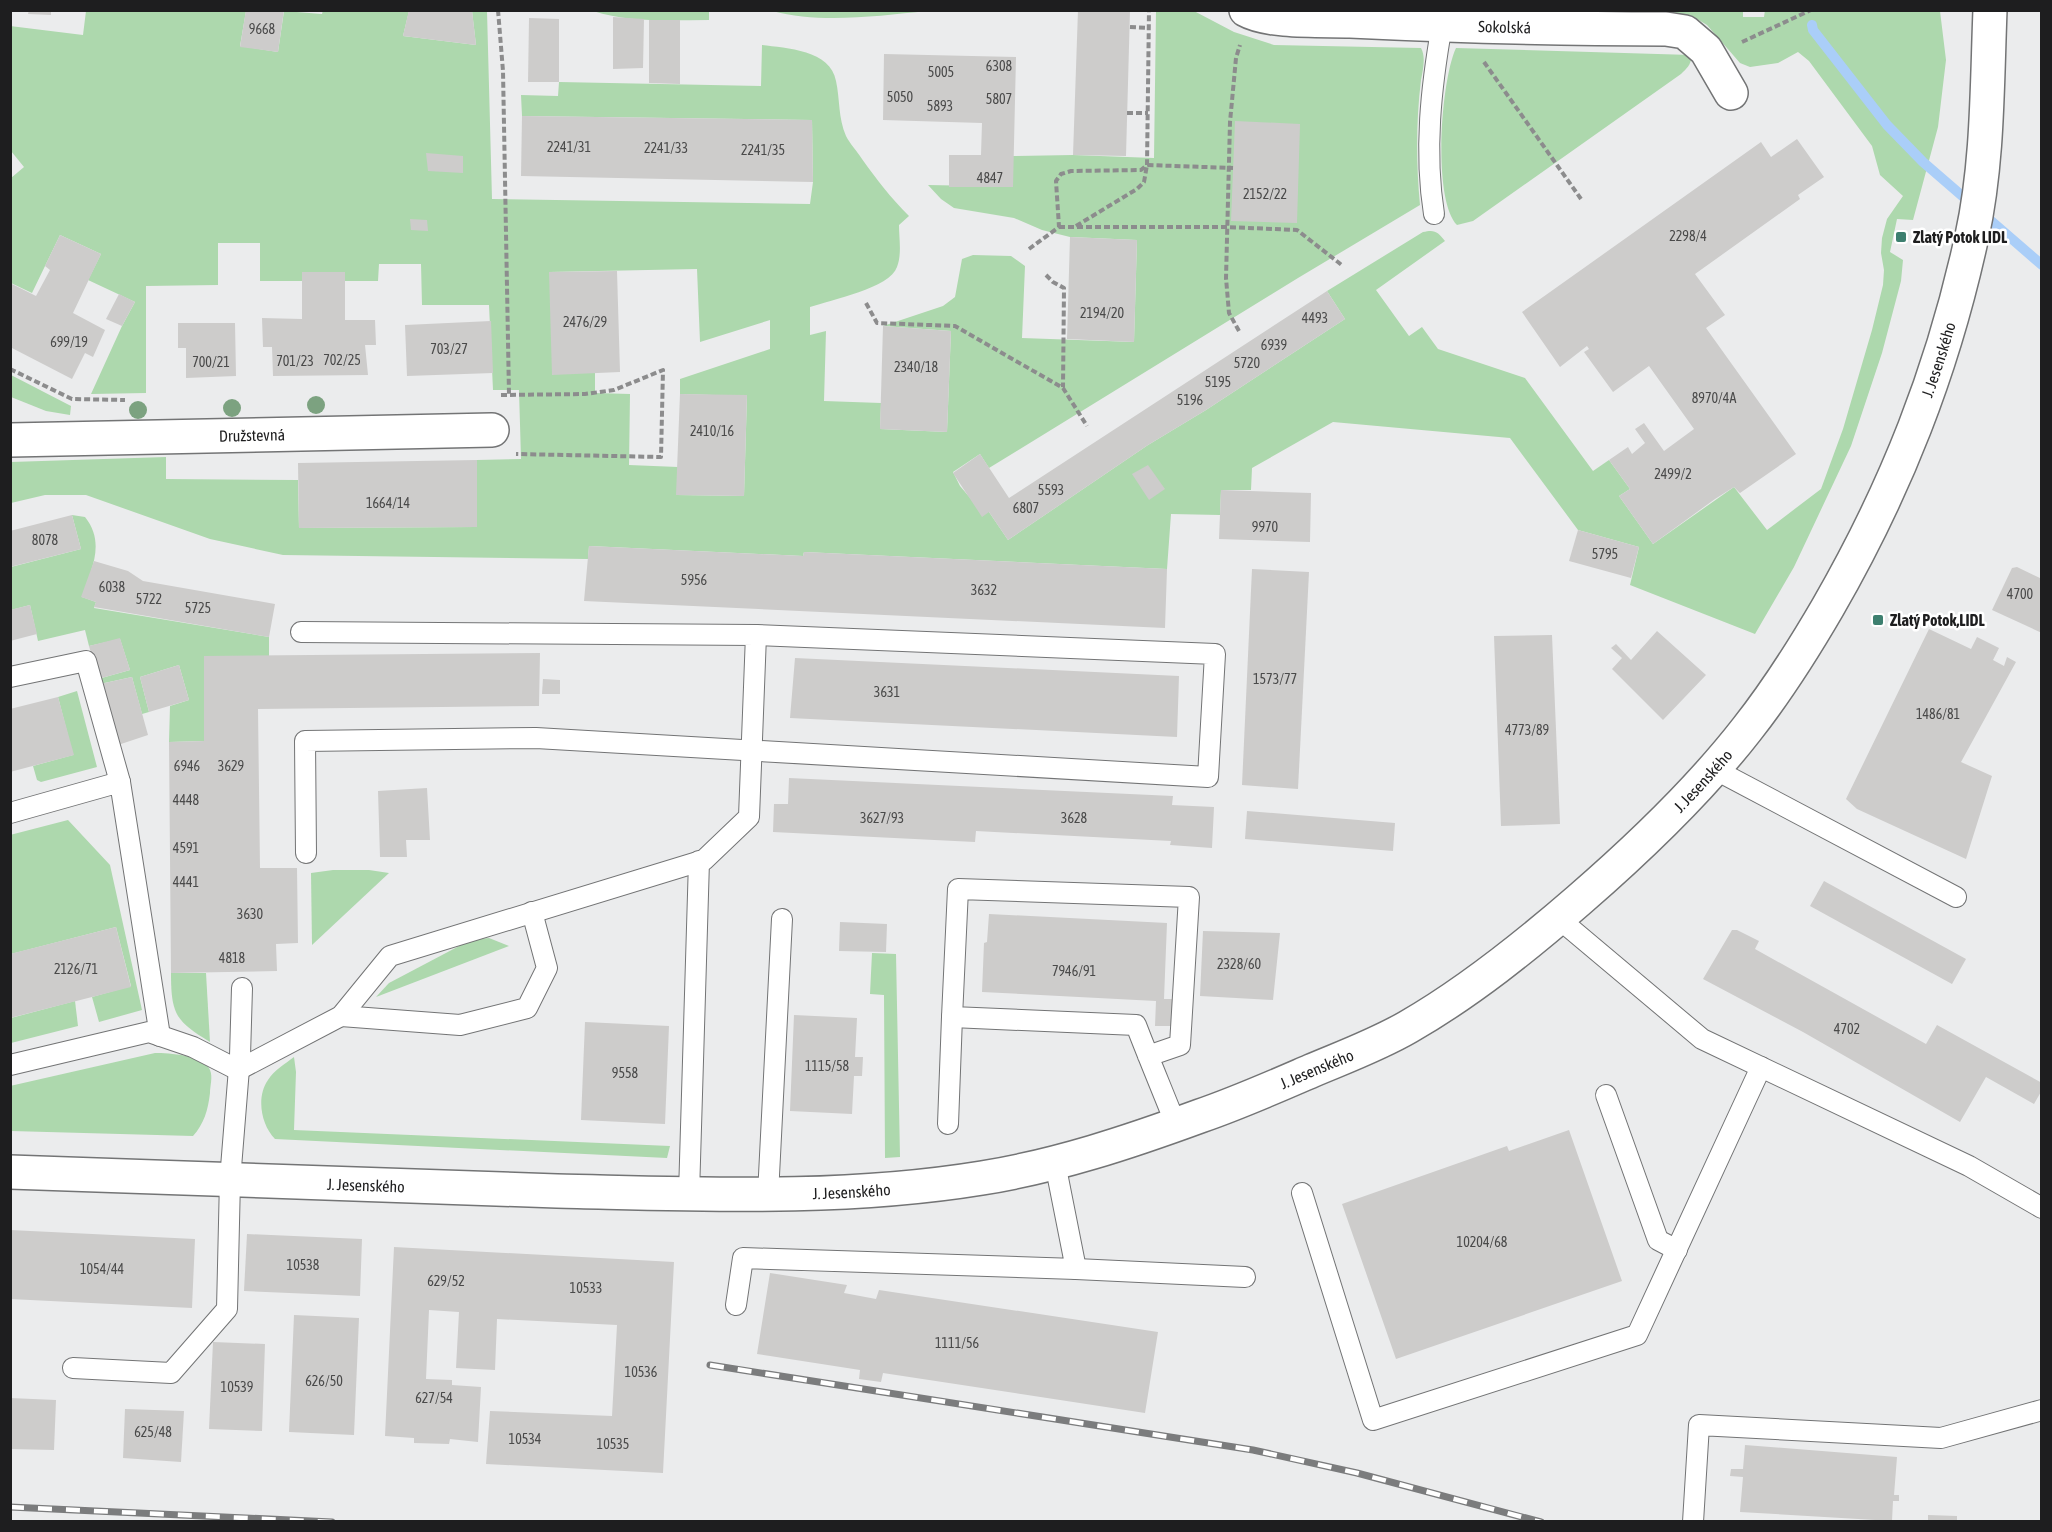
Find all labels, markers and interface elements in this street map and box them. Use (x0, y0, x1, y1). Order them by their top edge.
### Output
street label: Sokolská (1478, 17, 1531, 36)
house number: 9668 (249, 21, 276, 37)
house number: 6308 (986, 58, 1013, 74)
house number: 5005 (928, 64, 954, 80)
house number: 5050 (887, 89, 914, 105)
house number: 5807 (986, 91, 1012, 107)
house number: 5893 (927, 98, 953, 114)
house number: 2241/31 (547, 139, 591, 155)
house number: 2241/33 (644, 140, 688, 156)
house number: 2241/35 (741, 142, 785, 158)
house number: 4847 (977, 170, 1003, 186)
house number: 2152/22 (1243, 186, 1287, 202)
house number: 2298/4 (1669, 228, 1707, 244)
place label: Zlatý Potok LIDL (1913, 228, 2008, 246)
marker: Zlatý Potok LIDL (1894, 230, 1908, 244)
house number: 2194/20 (1080, 305, 1125, 321)
house number: 4493 (1302, 310, 1328, 326)
house number: 2476/29 (563, 314, 607, 330)
street label: J. Jesenského (1918, 320, 1959, 400)
house number: 699/19 (50, 334, 88, 350)
house number: 6939 (1261, 337, 1287, 353)
house number: 703/27 (430, 341, 468, 357)
house number: 702/25 (323, 352, 361, 368)
house number: 701/23 (276, 353, 314, 369)
house number: 700/21 (192, 354, 230, 370)
house number: 5720 (1234, 355, 1261, 371)
house number: 2340/18 (894, 359, 939, 375)
house number: 5195 (1205, 374, 1231, 390)
house number: 8970/4A (1692, 390, 1736, 406)
house number: 5196 (1177, 392, 1204, 408)
house number: 2410/16 (690, 423, 735, 439)
street label: Družstevná (219, 425, 285, 445)
house number: 2499/2 (1654, 466, 1692, 482)
house number: 5593 (1038, 482, 1064, 498)
house number: 1664/14 (366, 495, 411, 511)
house number: 6807 (1013, 500, 1039, 516)
house number: 9970 (1252, 519, 1279, 535)
house number: 8078 (32, 532, 59, 548)
house number: 5795 (1592, 546, 1618, 562)
house number: 5956 (681, 572, 708, 588)
house number: 6038 (99, 579, 126, 595)
house number: 3632 (971, 582, 997, 598)
house number: 4700 (2007, 586, 2034, 602)
house number: 5722 (136, 591, 162, 607)
house number: 5725 (185, 600, 211, 616)
place label: Zlatý Potok,LIDL (1890, 611, 1986, 629)
marker: Zlatý Potok,LIDL (1871, 613, 1885, 627)
house number: 1573/77 (1253, 671, 1297, 687)
house number: 3631 (874, 684, 900, 700)
house number: 1486/81 (1916, 706, 1960, 722)
house number: 4773/89 (1505, 722, 1549, 738)
street label: J. Jesenského (1670, 746, 1736, 816)
house number: 6946 (174, 758, 201, 774)
house number: 3629 (218, 758, 244, 774)
house number: 4448 (173, 792, 200, 808)
house number: 3627/93 (860, 810, 904, 826)
house number: 3628 (1061, 810, 1088, 826)
house number: 4591 (173, 840, 199, 856)
house number: 4441 (173, 874, 199, 890)
house number: 3630 (237, 906, 264, 922)
house number: 4818 (219, 950, 246, 966)
house number: 2328/60 (1217, 956, 1262, 972)
house number: 2126/71 (54, 961, 98, 977)
house number: 7946/91 (1052, 963, 1096, 979)
house number: 4702 (1834, 1021, 1860, 1037)
street label: J. Jesenského (1277, 1045, 1356, 1092)
house number: 1115/58 (805, 1058, 850, 1074)
house number: 9558 (612, 1065, 639, 1081)
street label: J. Jesenského (327, 1175, 405, 1195)
street label: J. Jesenského (812, 1180, 891, 1202)
house number: 10204/68 (1457, 1234, 1508, 1250)
house number: 10538 (287, 1257, 320, 1273)
house number: 1054/44 (80, 1261, 125, 1277)
house number: 629/52 (427, 1273, 465, 1289)
house number: 10533 (570, 1280, 602, 1296)
house number: 1111/56 (935, 1335, 980, 1351)
house number: 10536 (625, 1364, 658, 1380)
house number: 626/50 (305, 1373, 343, 1389)
house number: 10539 (221, 1379, 253, 1395)
house number: 627/54 (415, 1390, 453, 1406)
house number: 625/48 (134, 1424, 172, 1440)
house number: 10534 (509, 1431, 542, 1447)
house number: 10535 (597, 1436, 629, 1452)

